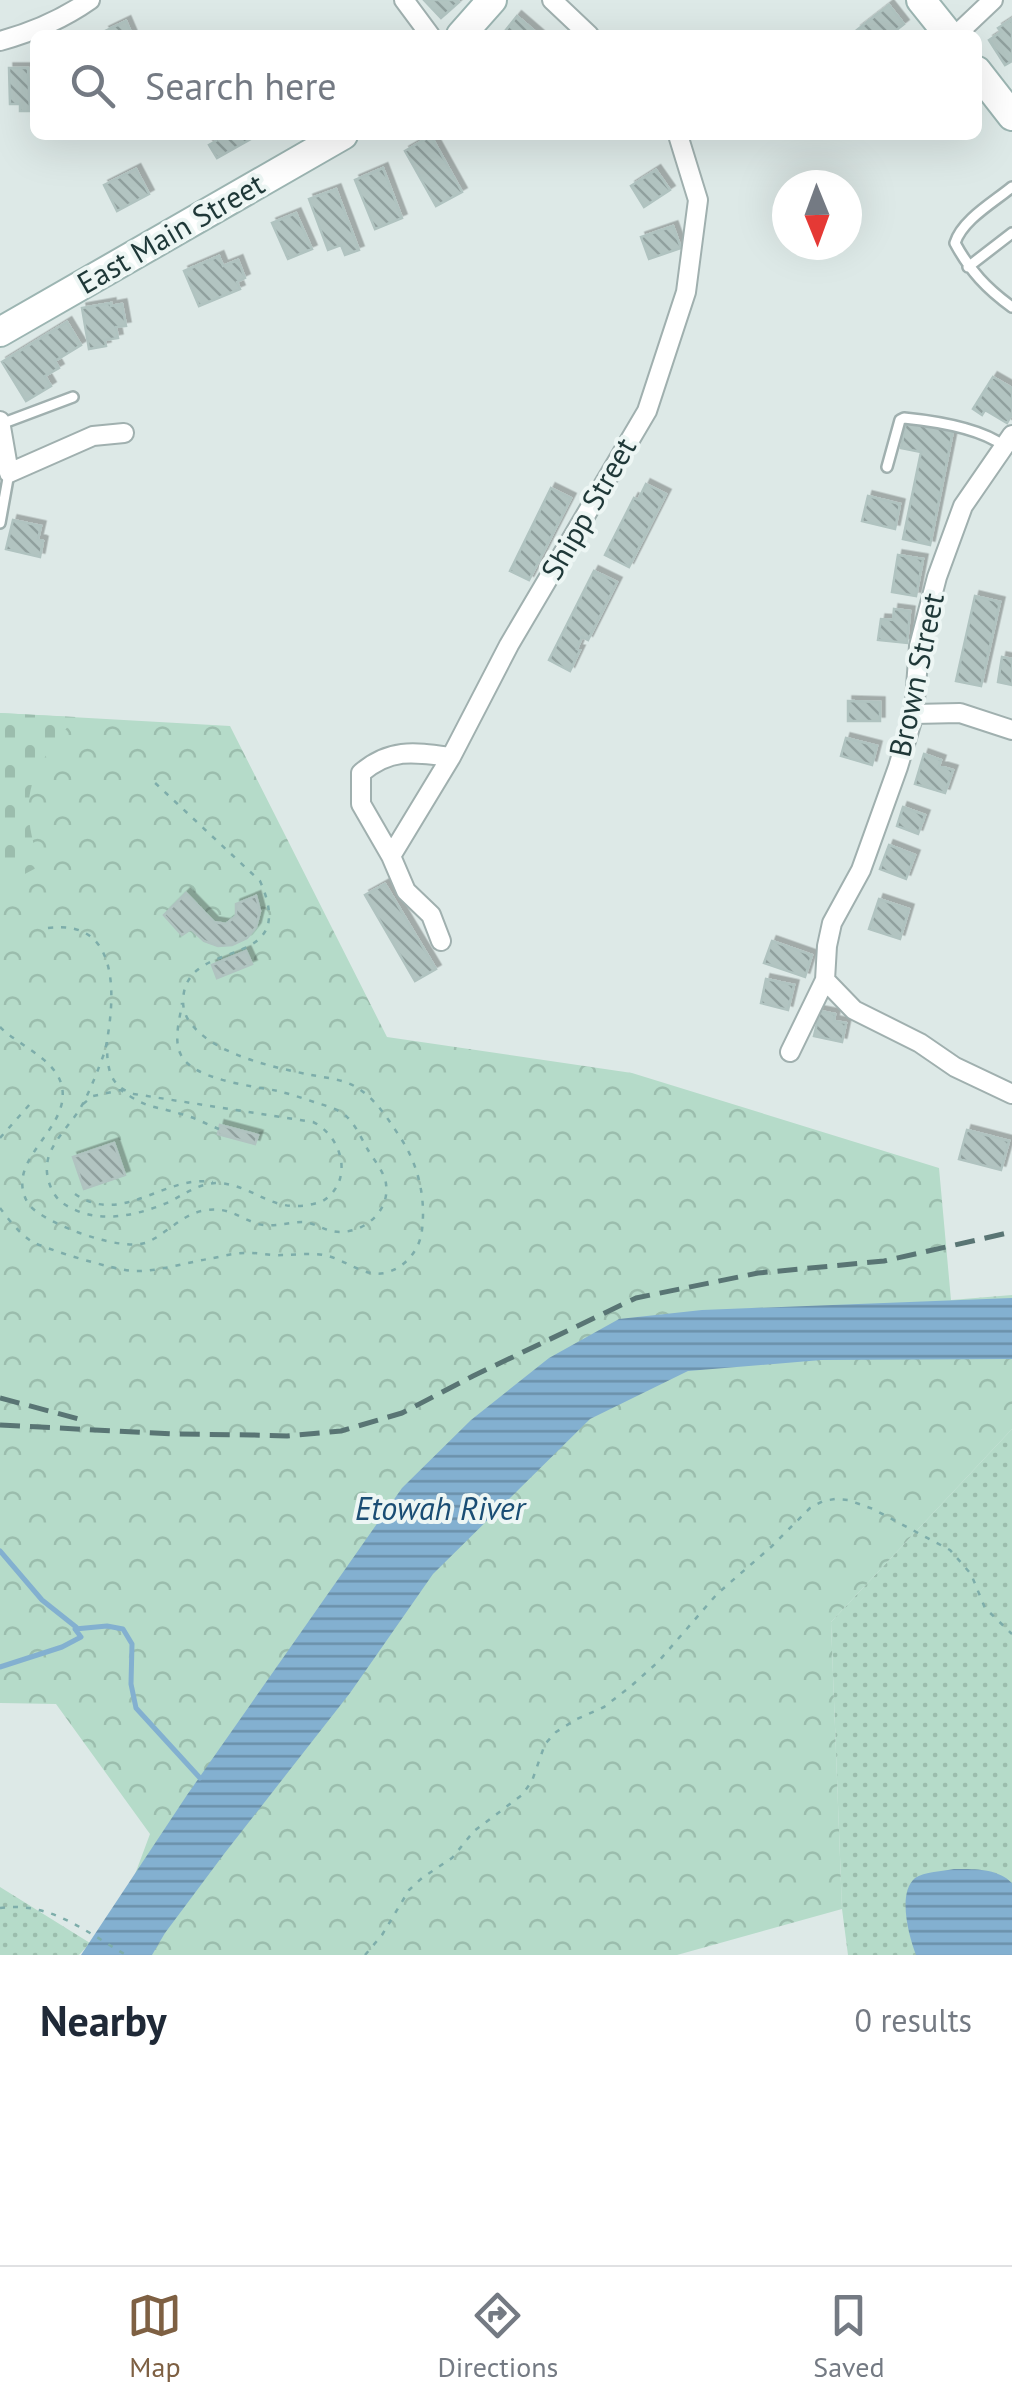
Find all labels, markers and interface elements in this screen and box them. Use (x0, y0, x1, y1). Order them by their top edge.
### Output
search box (30, 30, 982, 140)
icon: search (65, 58, 120, 113)
text: Search here (145, 61, 337, 110)
street label: East Main Street (70, 163, 271, 302)
north arrow (772, 170, 862, 260)
street label: Shipp Street (531, 430, 644, 586)
street label: Brown Street (879, 589, 952, 760)
water label: Etowah River (355, 1487, 528, 1529)
text: Nearby (40, 1993, 167, 2048)
text: 0 results (854, 1999, 972, 2041)
tab: Map (127, 2288, 182, 2385)
tab: Directions (437, 2288, 558, 2385)
tab: Saved (813, 2288, 885, 2385)

